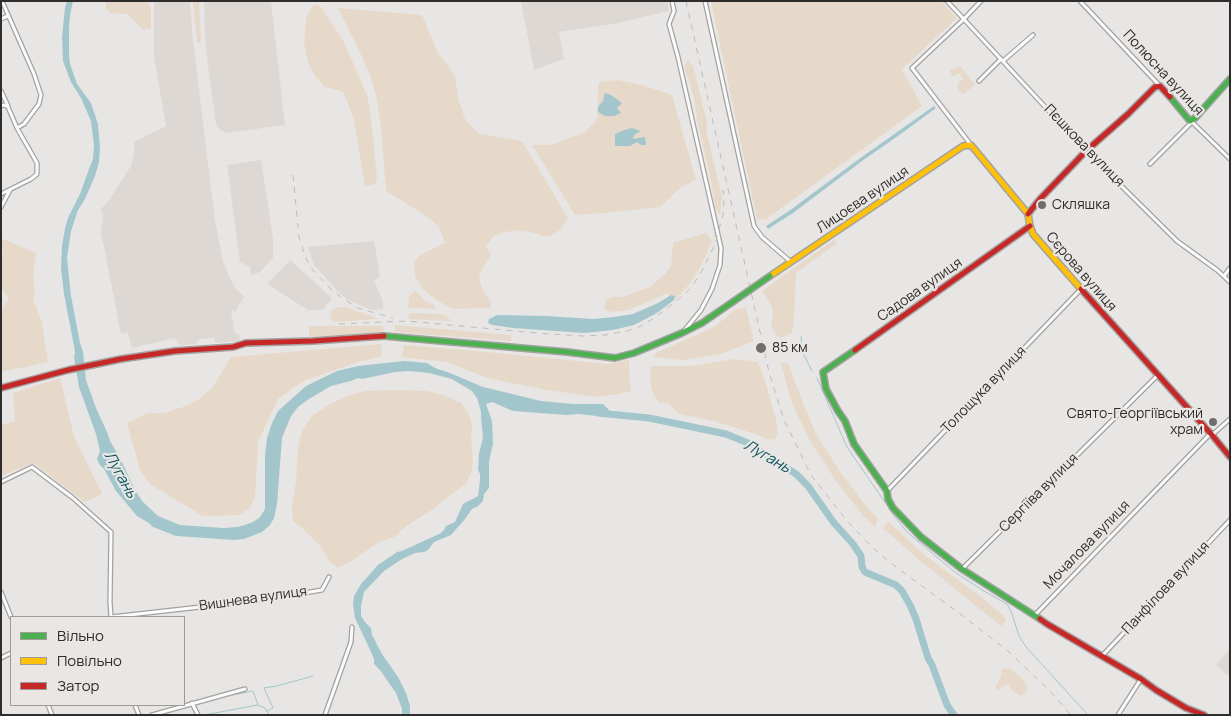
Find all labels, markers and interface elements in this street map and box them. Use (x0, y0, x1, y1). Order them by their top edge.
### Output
street label: Полюсна вулиця (1119, 27, 1207, 119)
street label: Пєшкова вулиця (1040, 101, 1128, 191)
street label: Лицоєва вулиця (814, 163, 912, 237)
place label: Скляшка (1052, 197, 1110, 213)
marker: Скляшка (1036, 199, 1048, 211)
street label: Сєрова вулиця (1042, 229, 1120, 315)
street label: Садова вулиця (874, 255, 966, 325)
place label: 85 км (772, 340, 808, 356)
marker: 85 км (754, 341, 768, 355)
street label: Толощука вулиця (938, 343, 1030, 437)
place label: Свято-Георгіївський храм (1067, 406, 1203, 438)
marker: Свято-Георгіївський храм (1207, 416, 1219, 428)
water label: Лугань (741, 437, 793, 477)
water label: Лугань (100, 449, 140, 501)
street label: Сергіїва вулиця (996, 450, 1082, 536)
street label: Мочалова вулиця (1040, 497, 1134, 593)
street label: Панфілова вулиця (1119, 538, 1213, 638)
street label: Вишнева вулиця (198, 583, 308, 615)
legend (10, 616, 185, 706)
text: Вільно (57, 625, 104, 646)
text: Повільно (57, 650, 122, 671)
text: Затор (57, 675, 99, 696)

